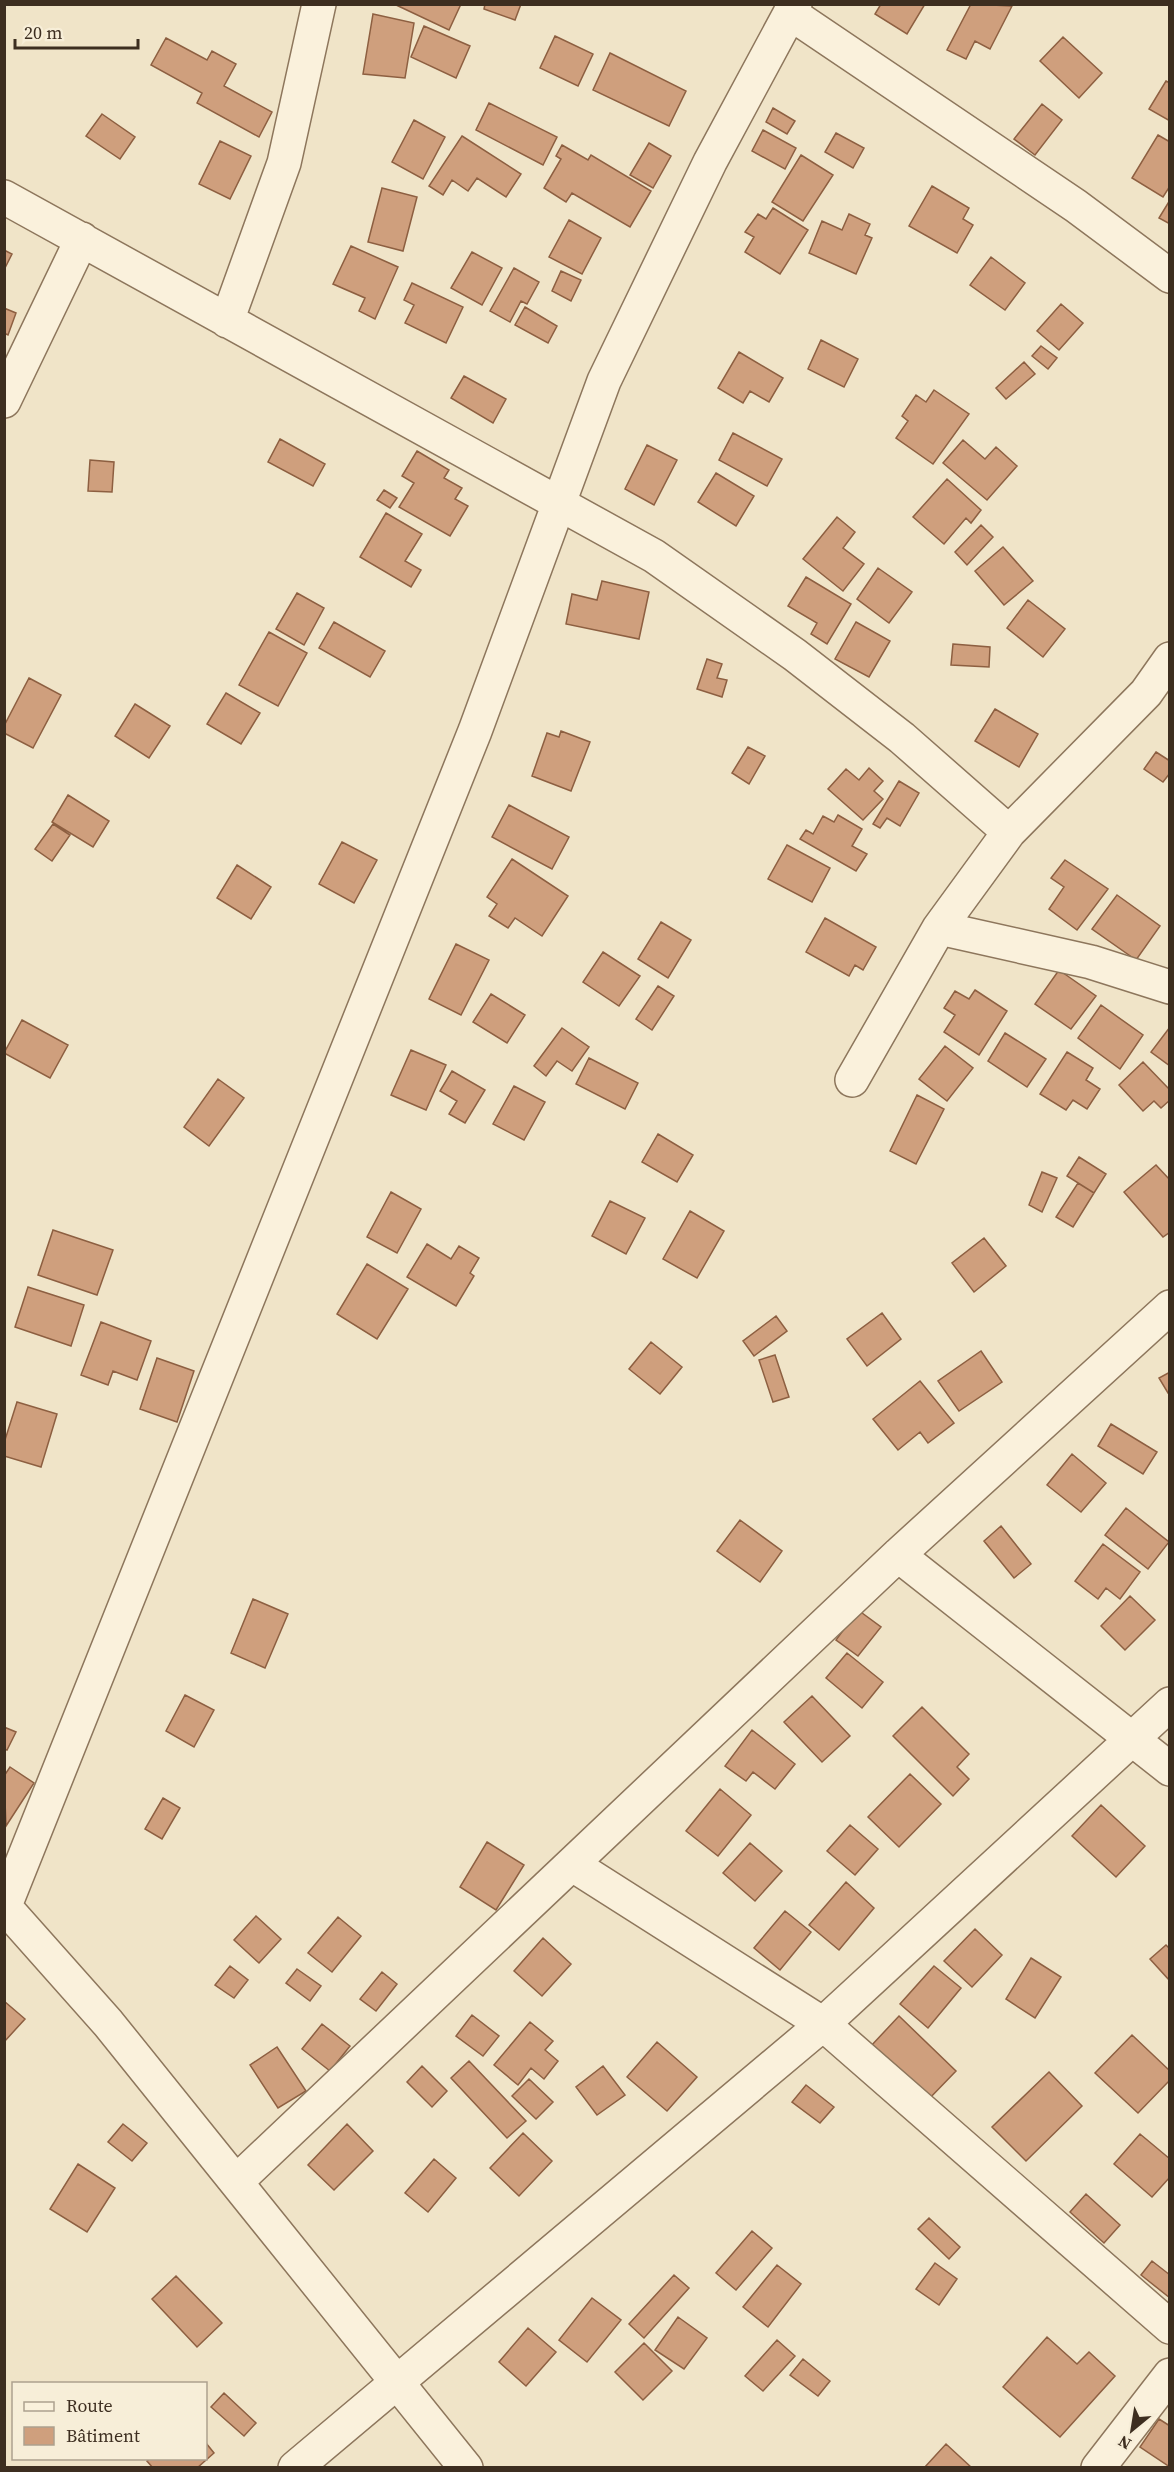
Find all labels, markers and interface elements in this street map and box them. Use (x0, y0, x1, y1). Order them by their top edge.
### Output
scale bar (15, 12, 138, 50)
text: 20 m (24, 20, 62, 45)
legend (12, 2382, 207, 2460)
text: Route (66, 2393, 113, 2418)
north arrow (1102, 2400, 1162, 2460)
text: Bâtiment (66, 2423, 140, 2448)
text: N (1114, 2430, 1135, 2455)

